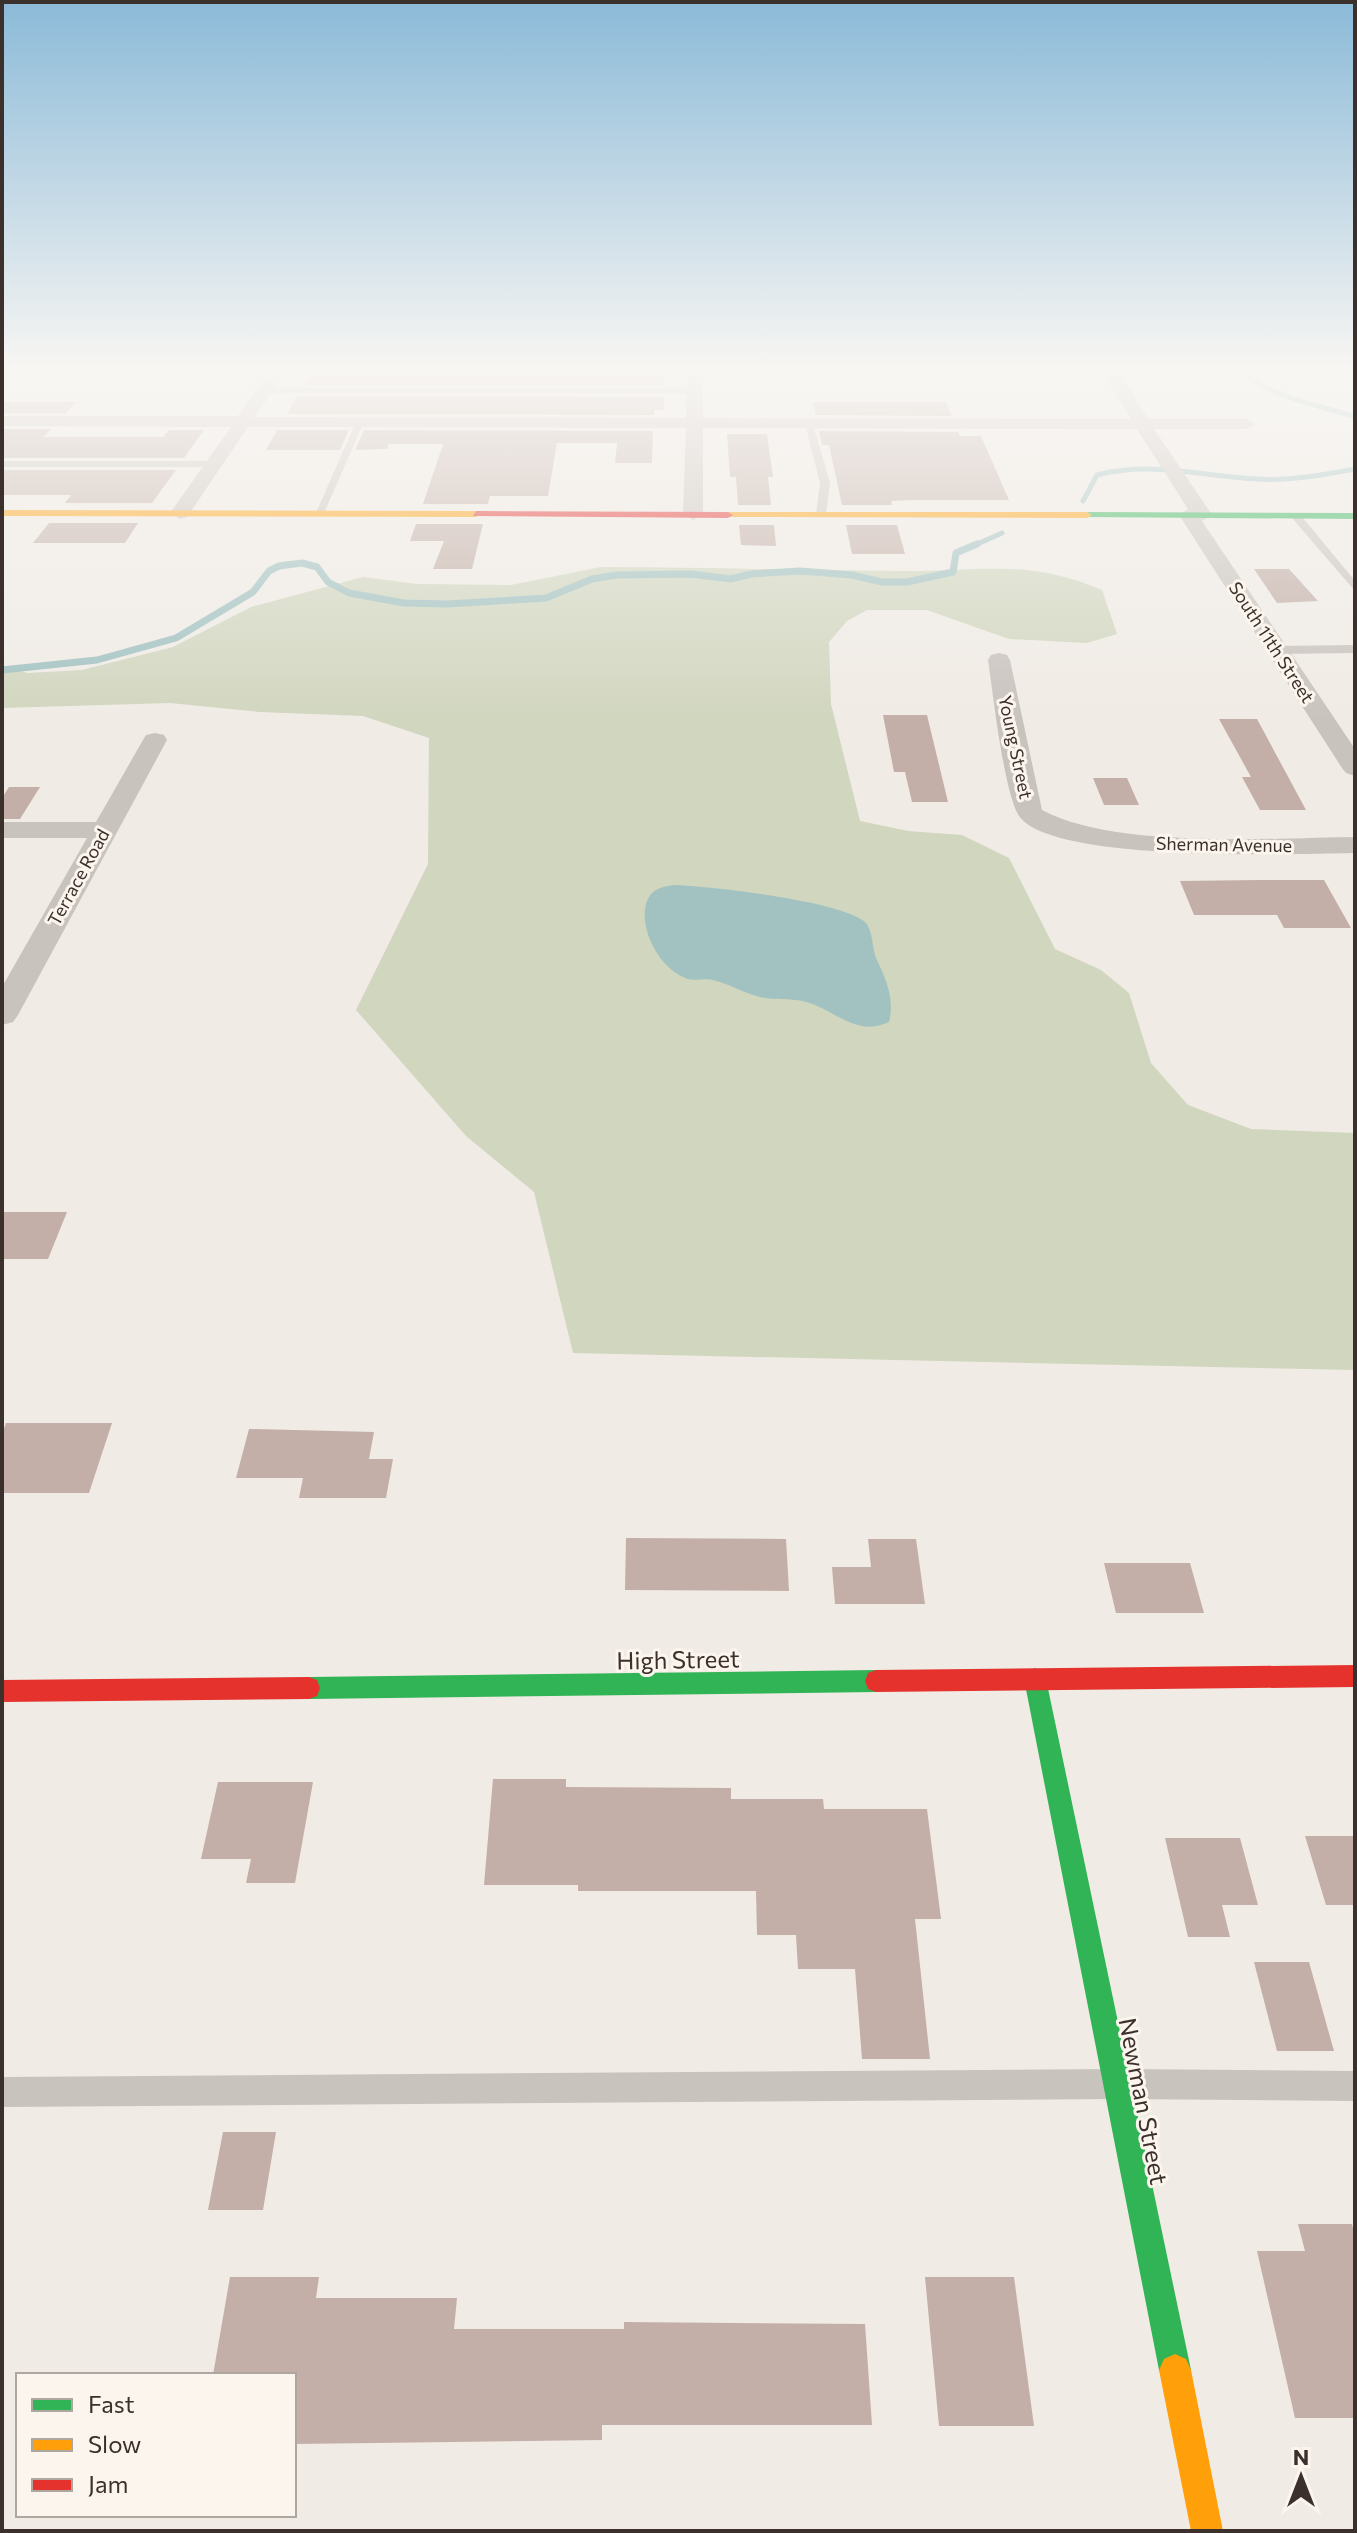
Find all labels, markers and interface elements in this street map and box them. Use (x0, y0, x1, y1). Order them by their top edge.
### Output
street label: South 11th Street (1225, 577, 1319, 707)
street label: Young Street (994, 693, 1038, 801)
street label: Terrace Road (42, 825, 114, 929)
street label: Sherman Avenue (1156, 832, 1292, 856)
street label: High Street (616, 1643, 740, 1675)
street label: Newman Street (1114, 2015, 1174, 2187)
legend (16, 2373, 296, 2517)
text: Fast (88, 2389, 135, 2418)
text: Slow (88, 2429, 141, 2458)
north arrow (1261, 2437, 1341, 2517)
text: N (1293, 2443, 1309, 2470)
text: Jam (88, 2469, 128, 2498)

